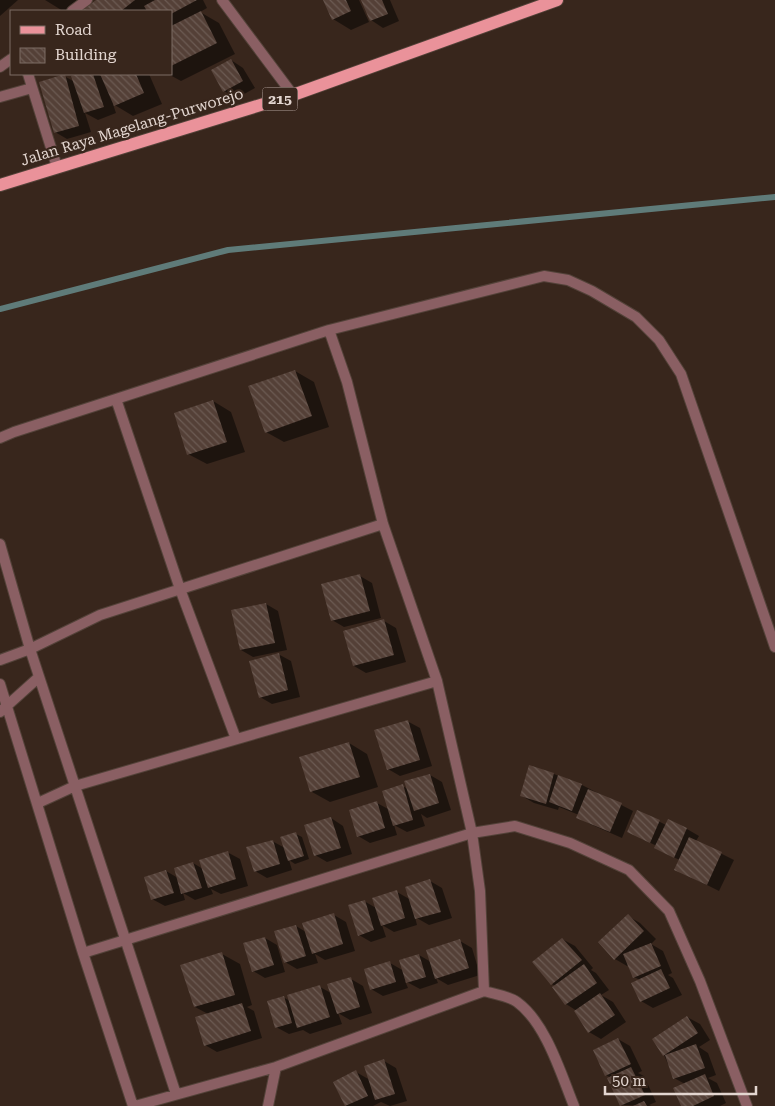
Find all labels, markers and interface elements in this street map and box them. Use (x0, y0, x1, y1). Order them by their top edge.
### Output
legend (10, 10, 172, 75)
text: Road (55, 21, 92, 39)
text: Building (55, 46, 117, 64)
street label: Jalan Raya Magelang-Purworejo (18, 84, 246, 170)
road number: 215 (262, 88, 298, 110)
scale bar (605, 1064, 756, 1096)
text: 50 m (612, 1072, 647, 1090)

